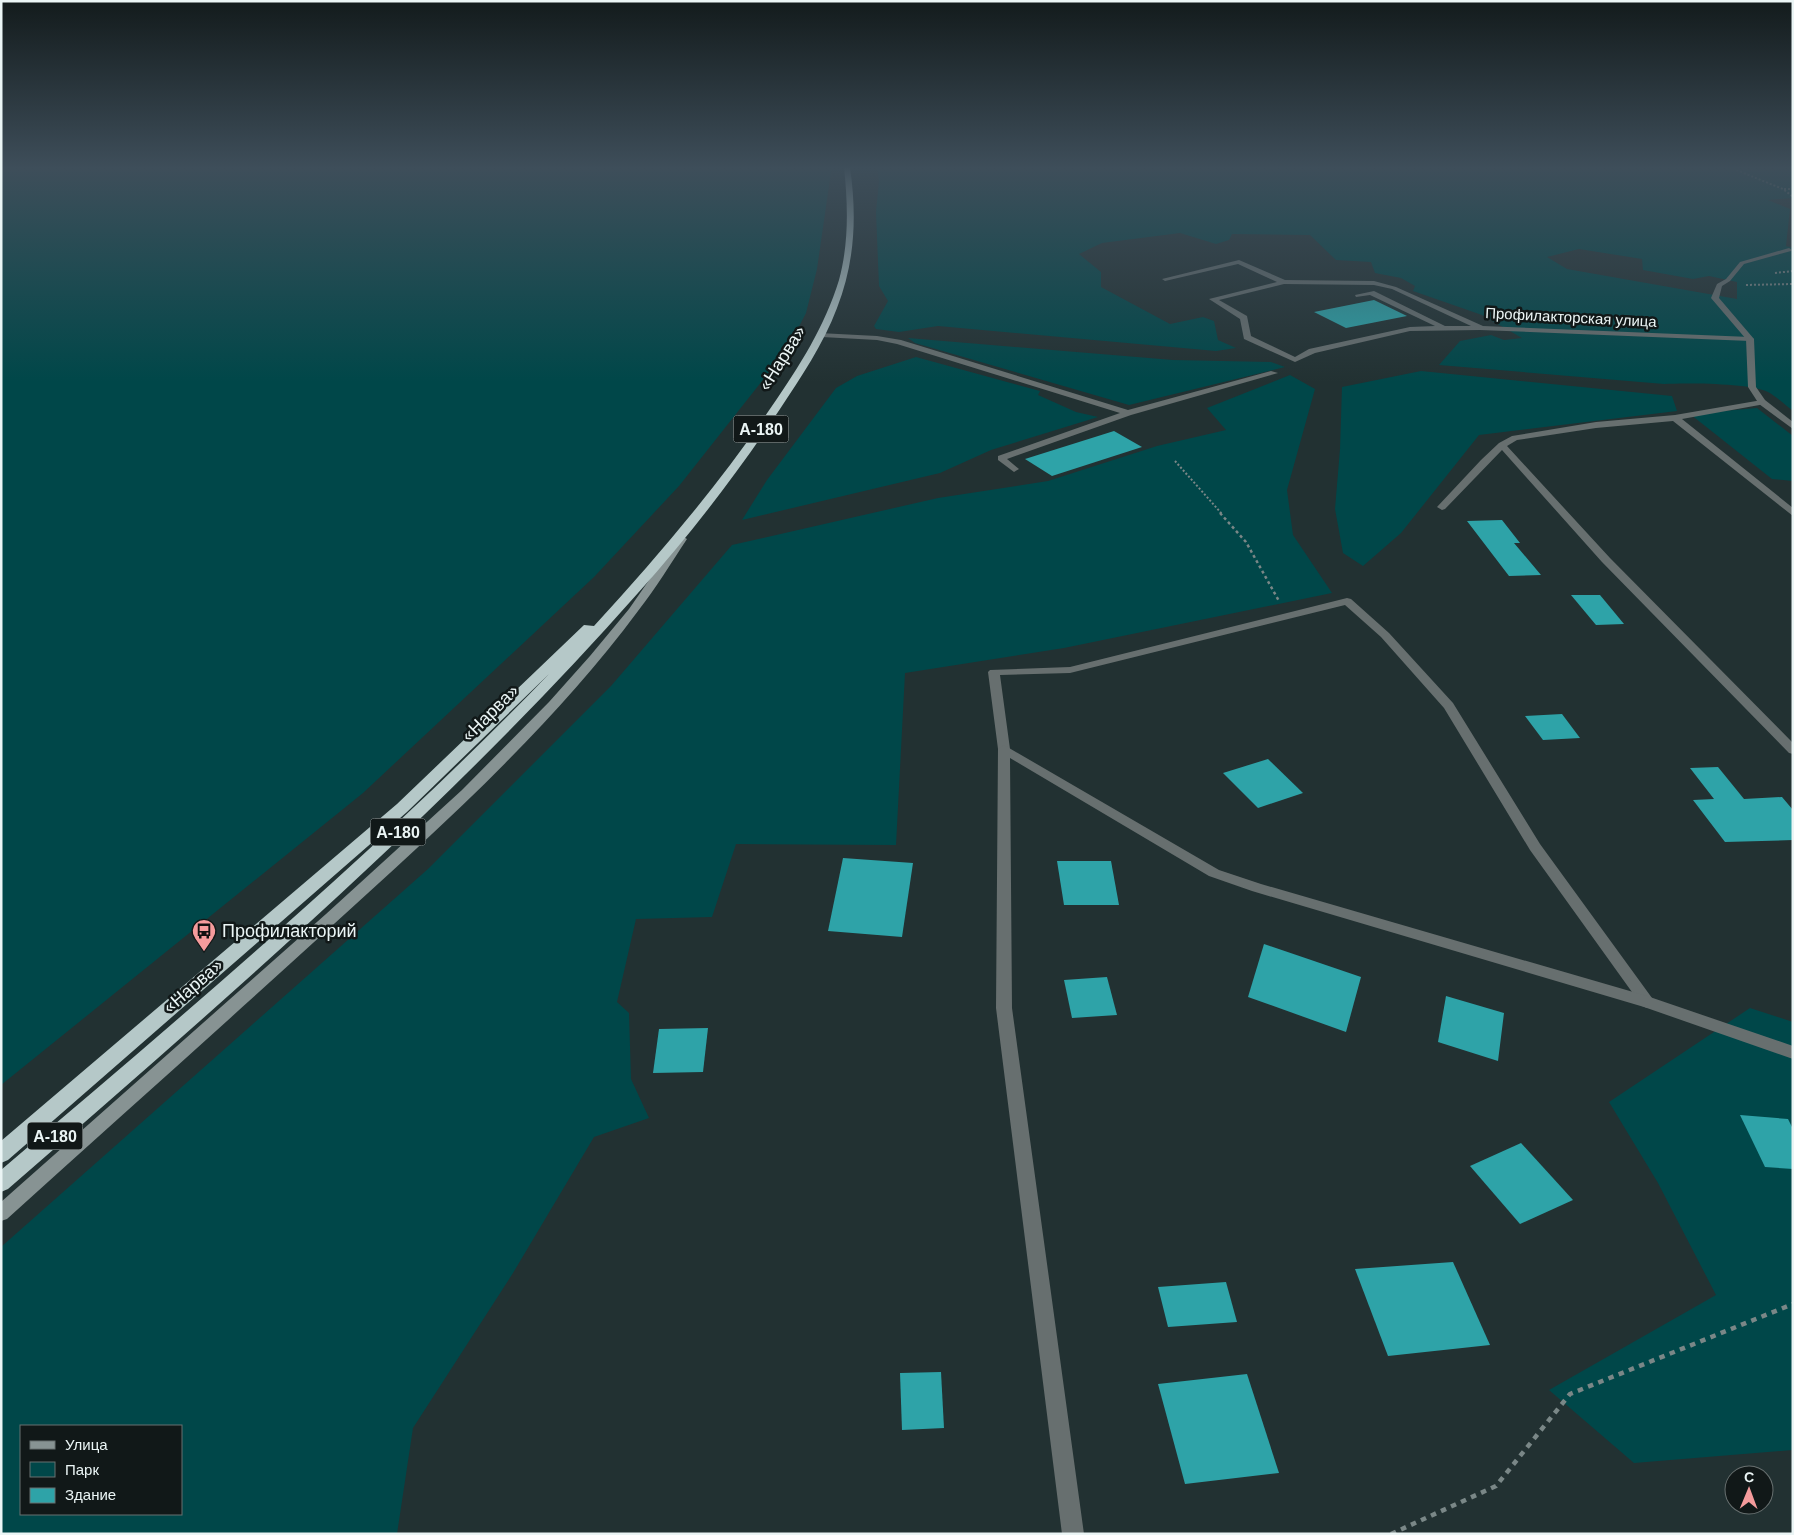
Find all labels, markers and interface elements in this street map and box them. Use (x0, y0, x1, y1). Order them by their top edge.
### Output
street label: Профилакторская улица (1485, 304, 1658, 330)
street label: «Нарва» (754, 322, 810, 394)
road number: А-180 (734, 416, 788, 442)
street label: «Нарва» (457, 680, 523, 746)
road number: А-180 (370, 819, 426, 846)
bus stop icon: Профилакторий (191, 918, 217, 952)
place label: Профилакторий (222, 921, 357, 941)
street label: «Нарва» (159, 955, 227, 1017)
road number: А-180 (28, 1122, 82, 1150)
legend (20, 1425, 182, 1515)
text: Улица (65, 1436, 108, 1453)
text: Парк (65, 1461, 99, 1478)
north arrow (1724, 1465, 1774, 1515)
text: С (1744, 1469, 1754, 1485)
text: Здание (65, 1486, 116, 1503)

